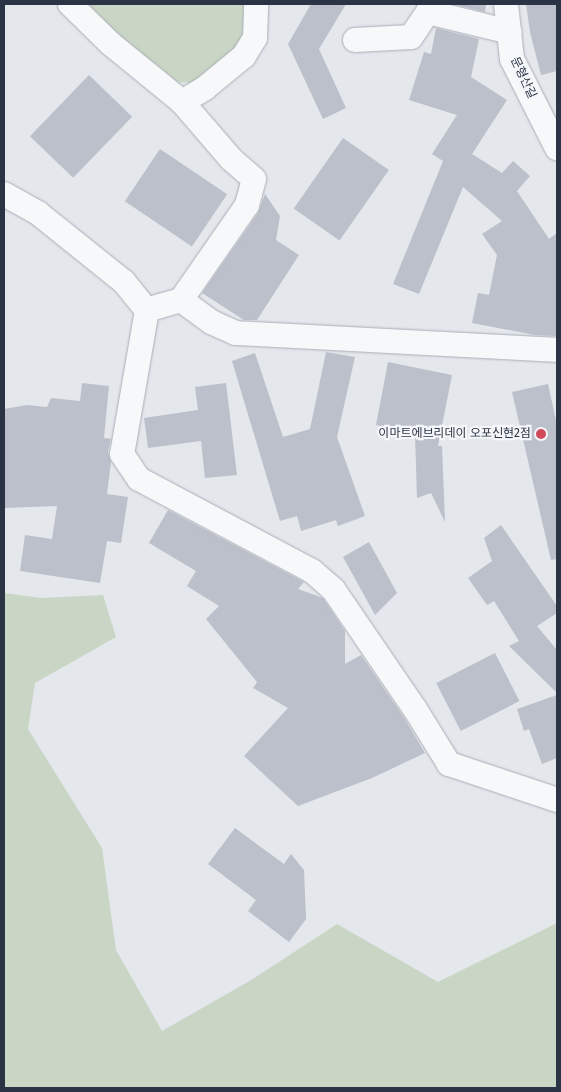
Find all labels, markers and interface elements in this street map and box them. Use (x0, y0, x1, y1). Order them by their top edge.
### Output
street label: 문형산길 (507, 55, 539, 101)
place label: 이마트에브리데이 오포신현2점 (378, 427, 531, 441)
marker: 이마트에브리데이 오포신현2점 (535, 428, 547, 440)

